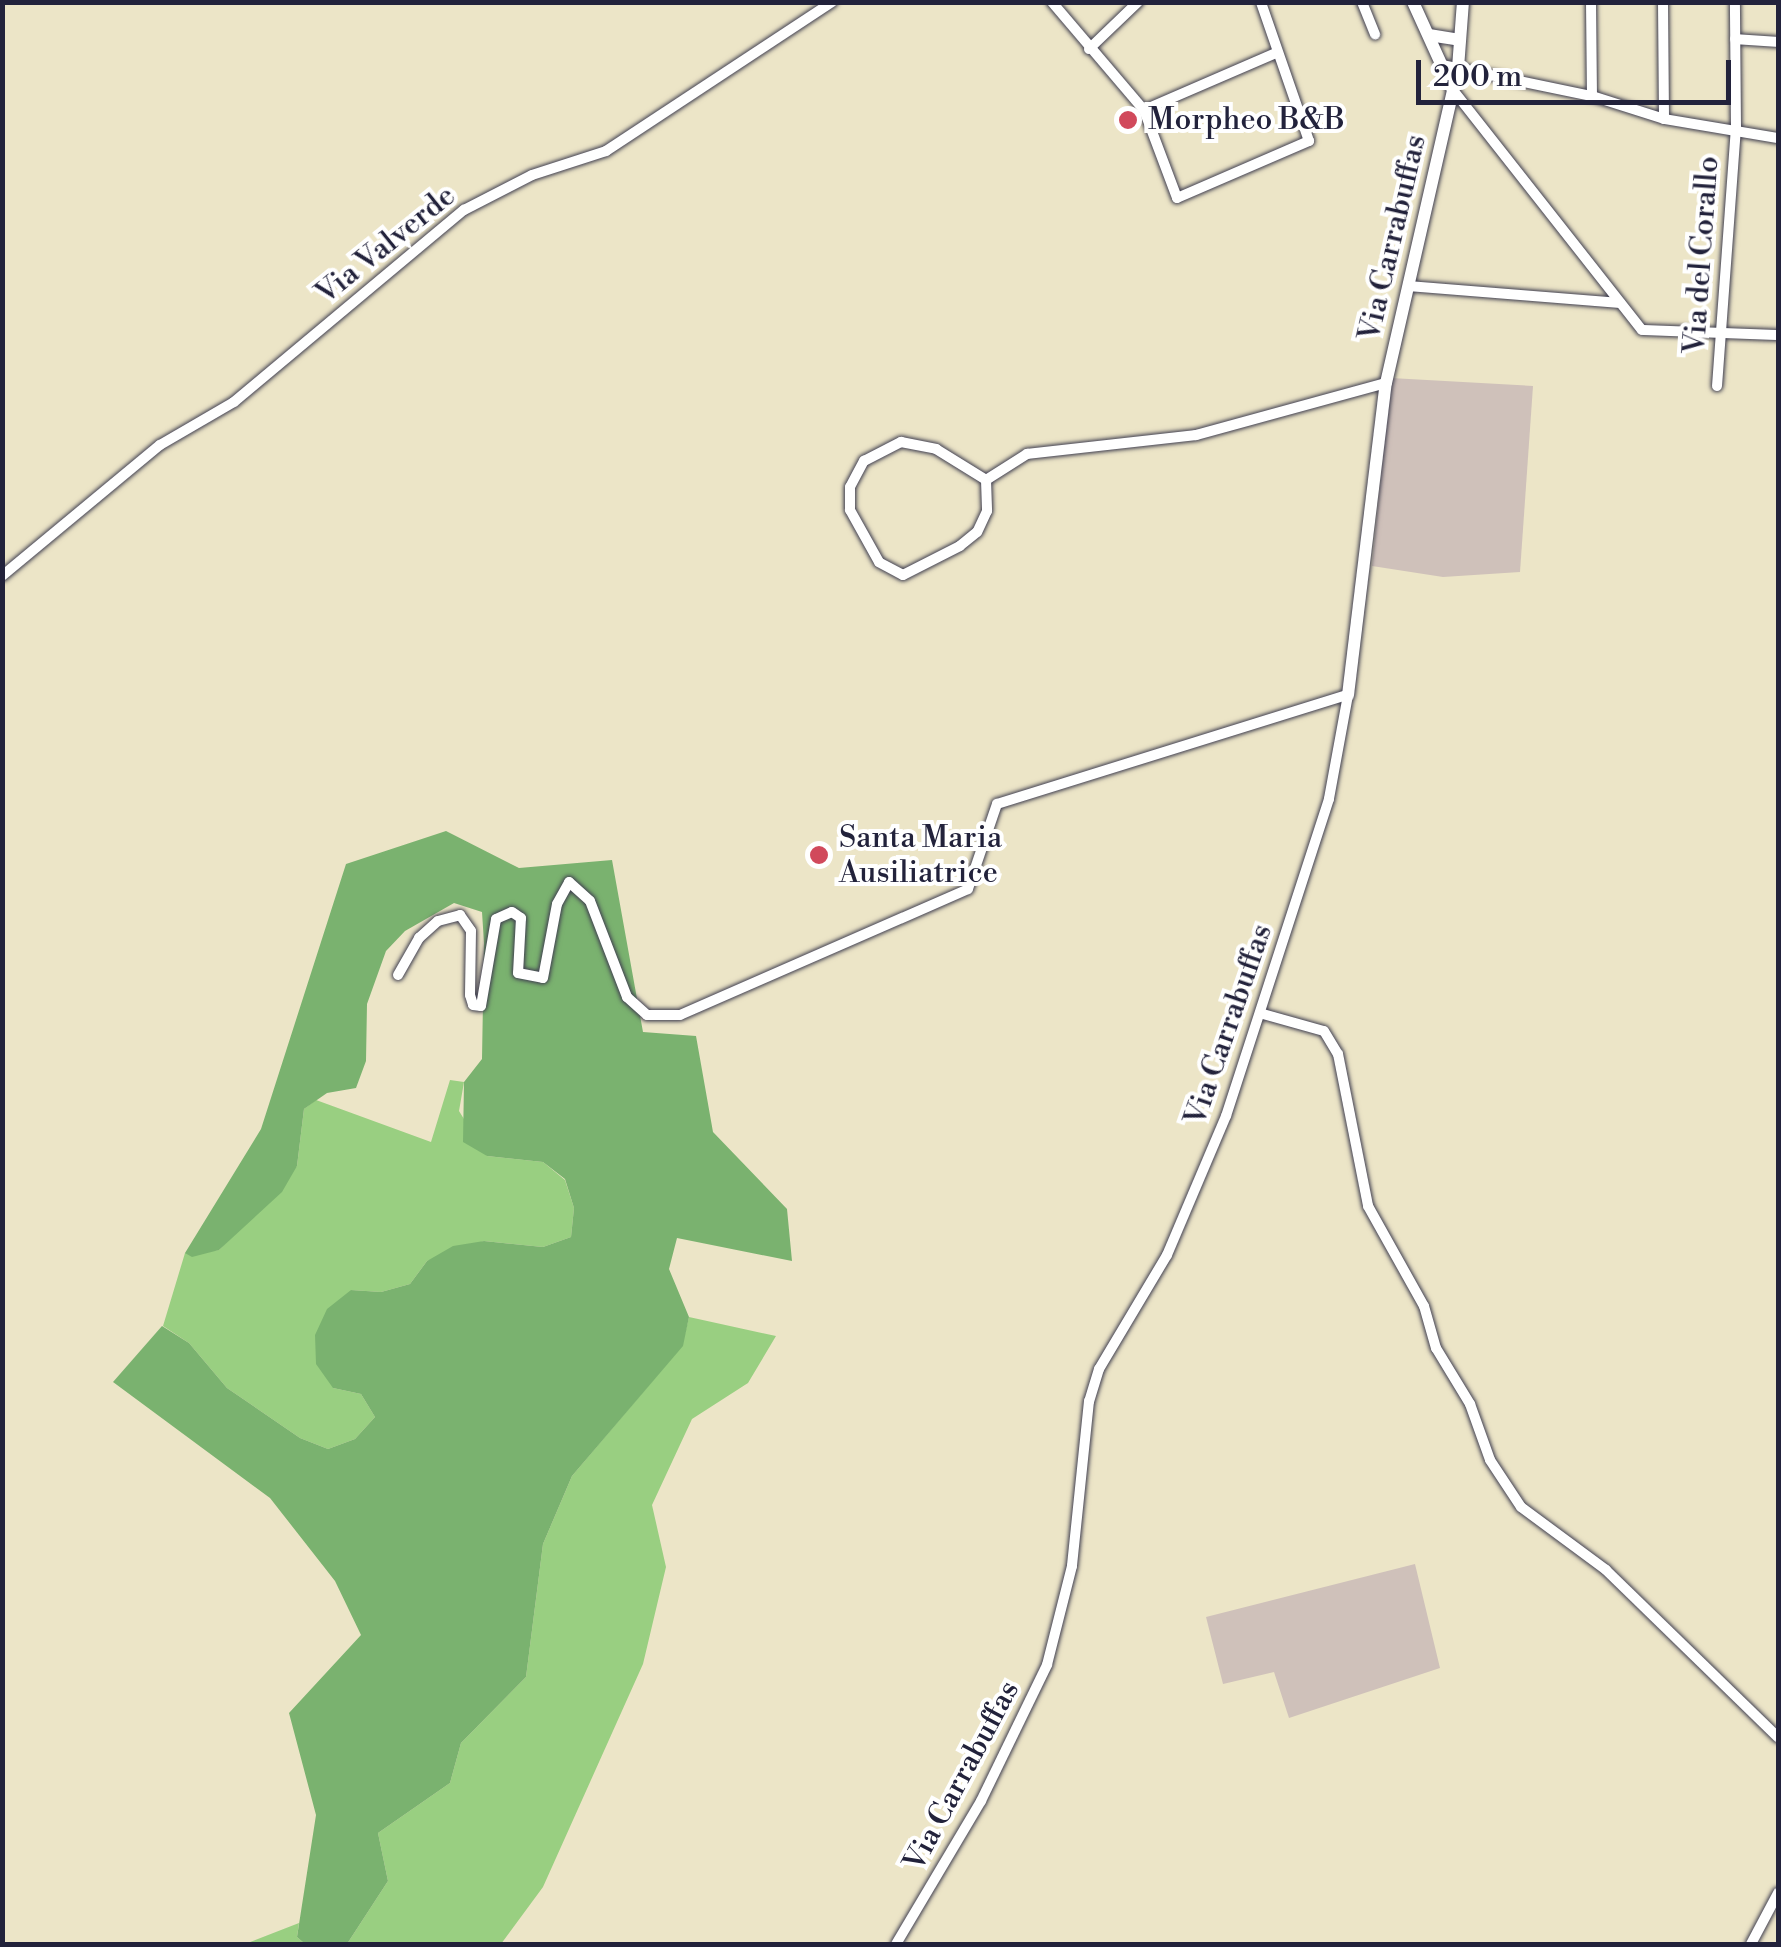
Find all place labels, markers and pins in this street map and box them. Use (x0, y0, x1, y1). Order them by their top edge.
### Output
place label: Morpheo B&B (1148, 102, 1345, 138)
marker: Morpheo B&B (1117, 109, 1139, 131)
place label: Santa Maria Ausiliatrice (839, 820, 1002, 890)
marker: Santa Maria Ausiliatrice (808, 844, 830, 866)

